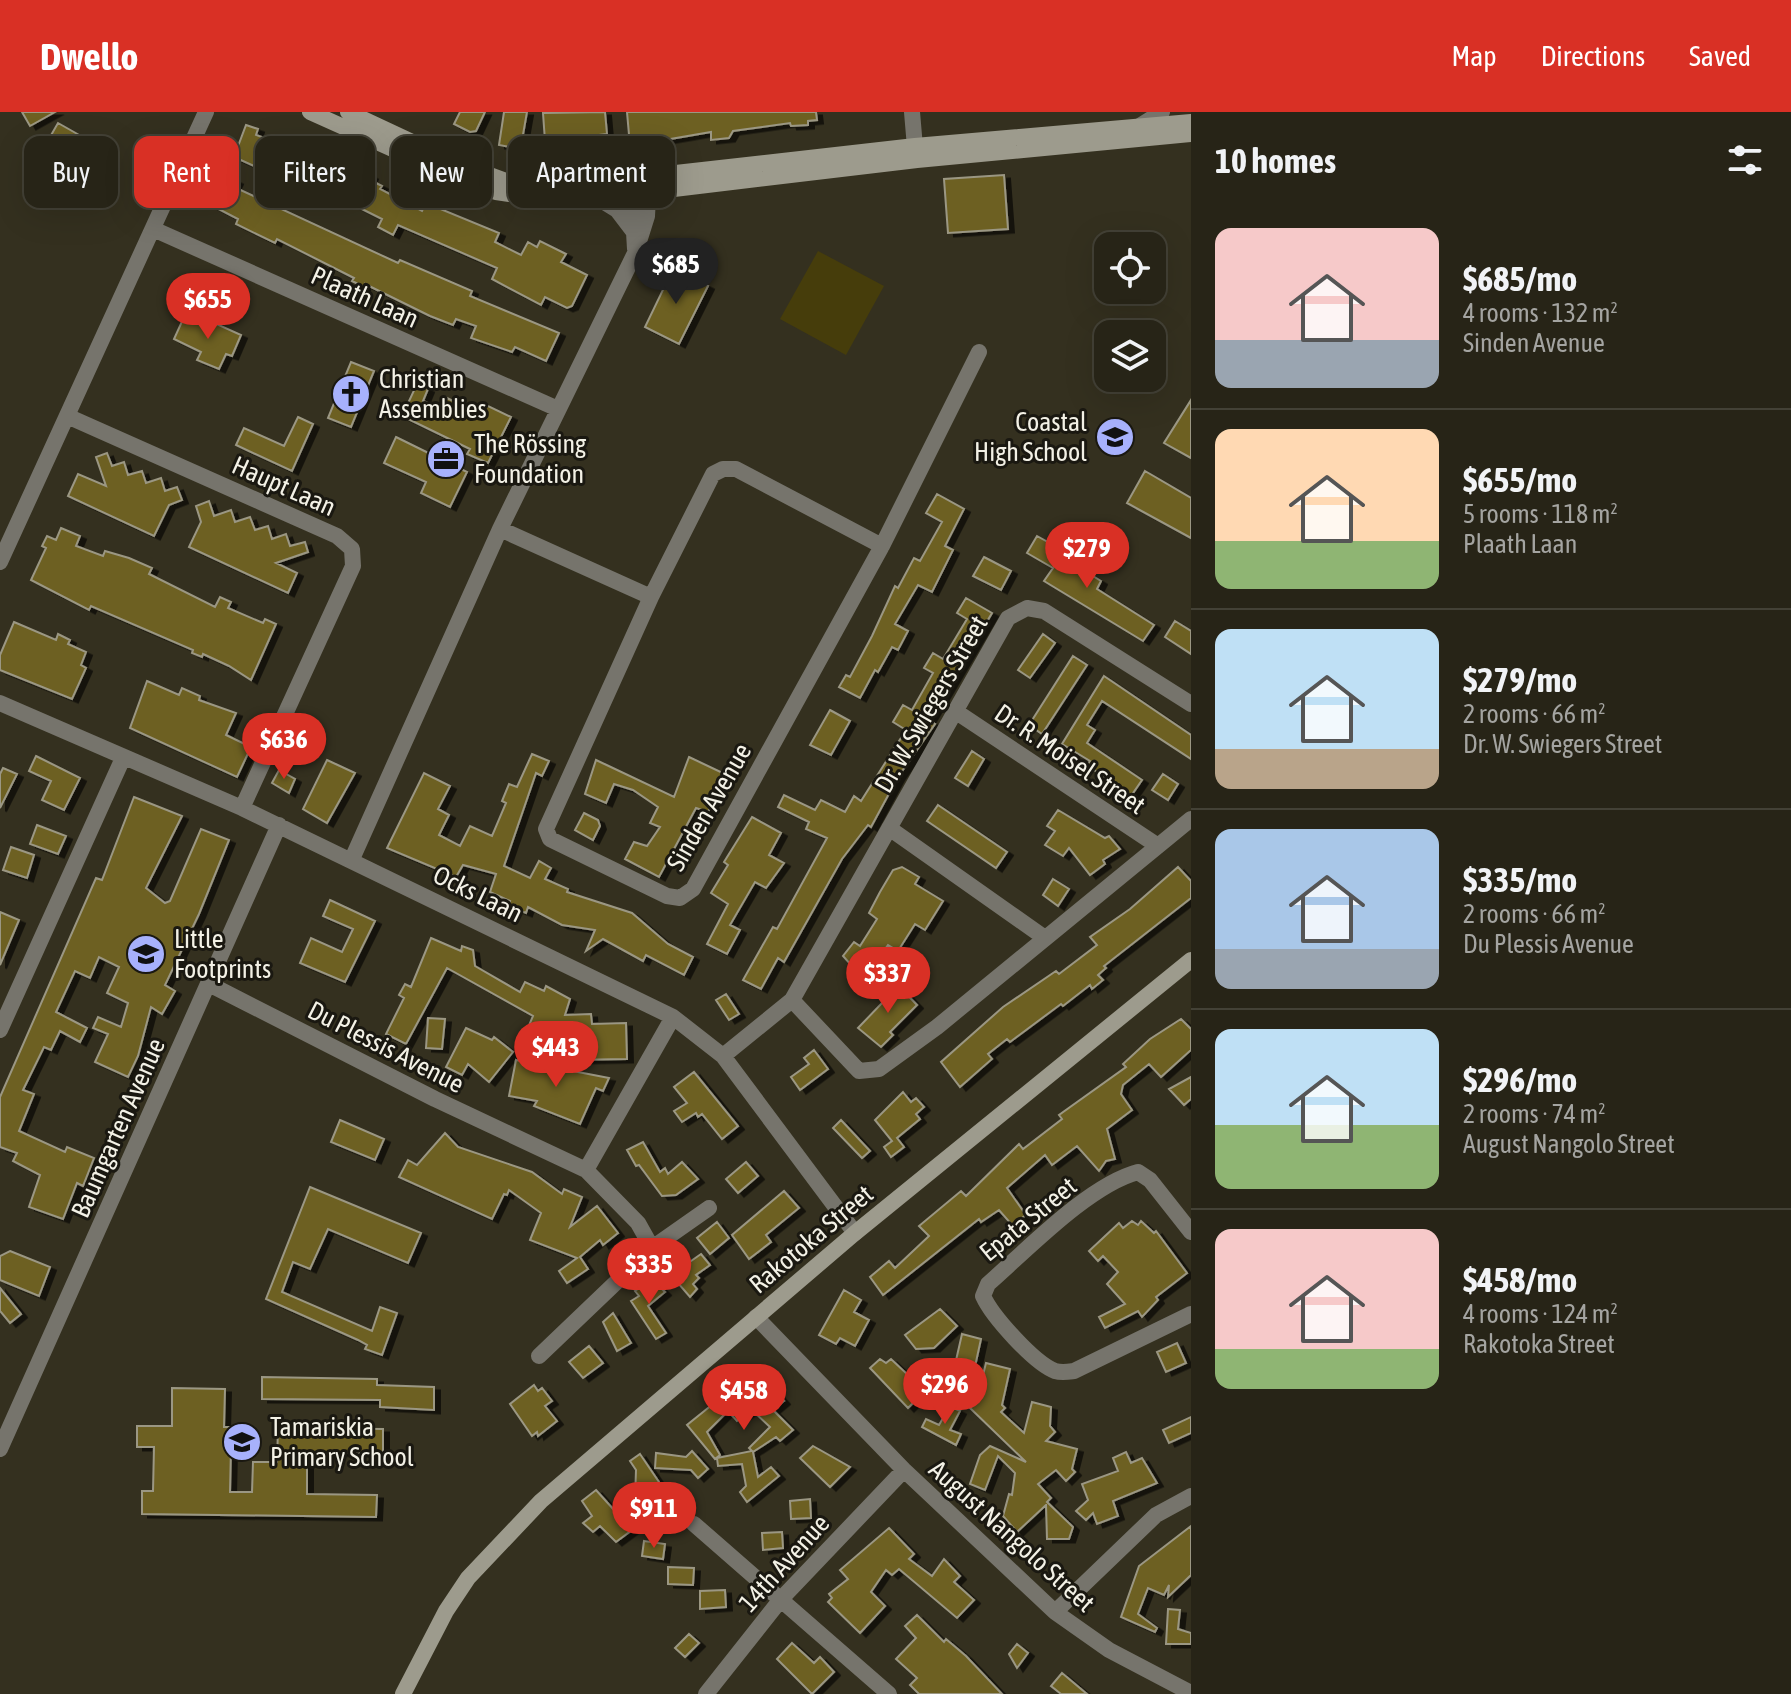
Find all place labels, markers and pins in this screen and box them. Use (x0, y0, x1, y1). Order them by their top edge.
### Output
pin: $685 (629, 238, 723, 306)
pin: $655 (161, 273, 255, 341)
place label: Christian Assemblies (379, 364, 487, 424)
church icon: Christian Assemblies (330, 373, 372, 415)
place label: Coastal High School (974, 407, 1087, 467)
school or university icon: Coastal High School (1094, 416, 1136, 458)
place label: The Rössing Foundation (474, 429, 587, 489)
office icon: The Rössing Foundation (425, 438, 467, 480)
pin: $279 (1040, 522, 1134, 590)
pin: $636 (237, 713, 331, 781)
place label: Little Footprints (174, 924, 271, 984)
school or university icon: Little Footprints (125, 933, 167, 975)
pin: $337 (841, 947, 935, 1015)
pin: $443 (509, 1021, 603, 1089)
pin: $335 (602, 1238, 696, 1306)
pin: $296 (898, 1358, 992, 1426)
pin: $458 (697, 1364, 791, 1432)
place label: Tamariskia Primary School (270, 1412, 414, 1472)
school or university icon: Tamariskia Primary School (221, 1421, 263, 1463)
pin: $911 (607, 1482, 701, 1550)

